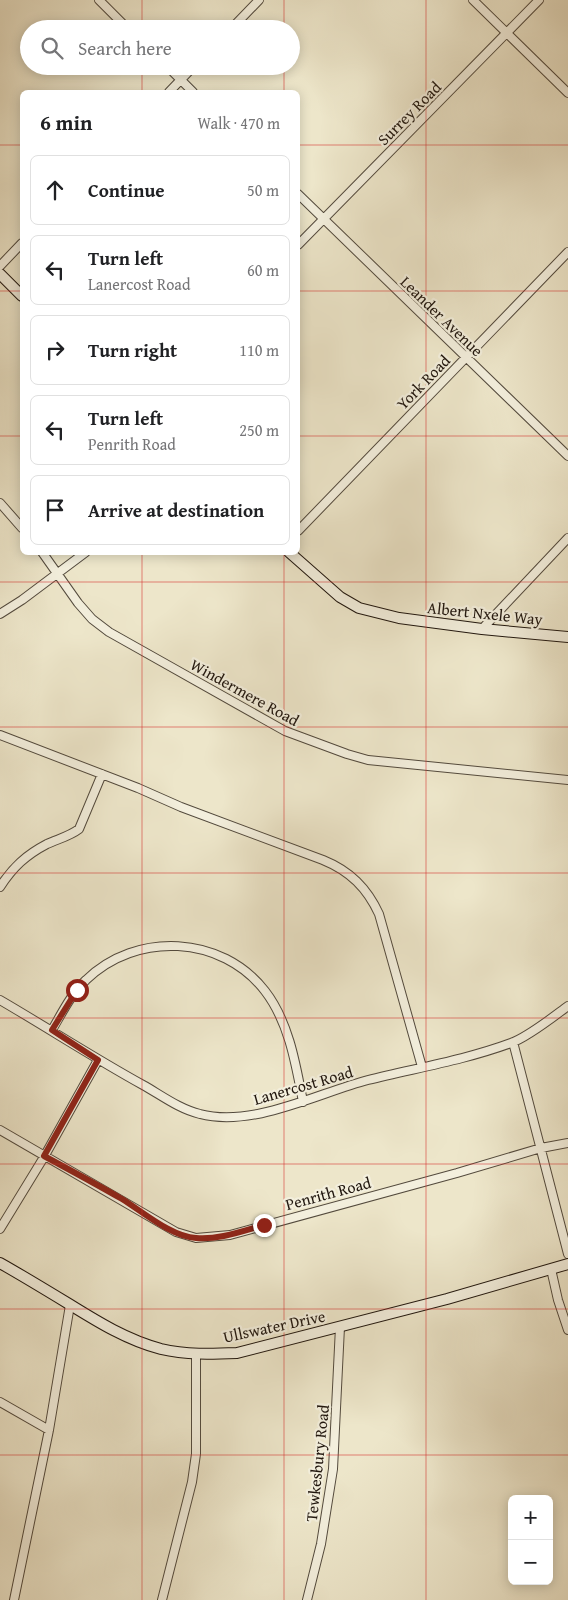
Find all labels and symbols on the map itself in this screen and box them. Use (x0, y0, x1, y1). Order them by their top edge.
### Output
street label: Surrey Road (372, 75, 447, 150)
street label: Leander Avenue (395, 270, 489, 362)
street label: York Road (391, 349, 456, 415)
street label: Albert Nxele Way (426, 595, 544, 631)
street label: Windermere Road (186, 652, 304, 732)
route start (66, 979, 89, 1002)
street label: Lanercost Road (250, 1059, 356, 1111)
street label: Penrith Road (282, 1170, 374, 1216)
route end (253, 1214, 276, 1237)
street label: Ullswater Drive (221, 1303, 327, 1349)
street label: Tewkesbury Road (299, 1403, 335, 1523)

